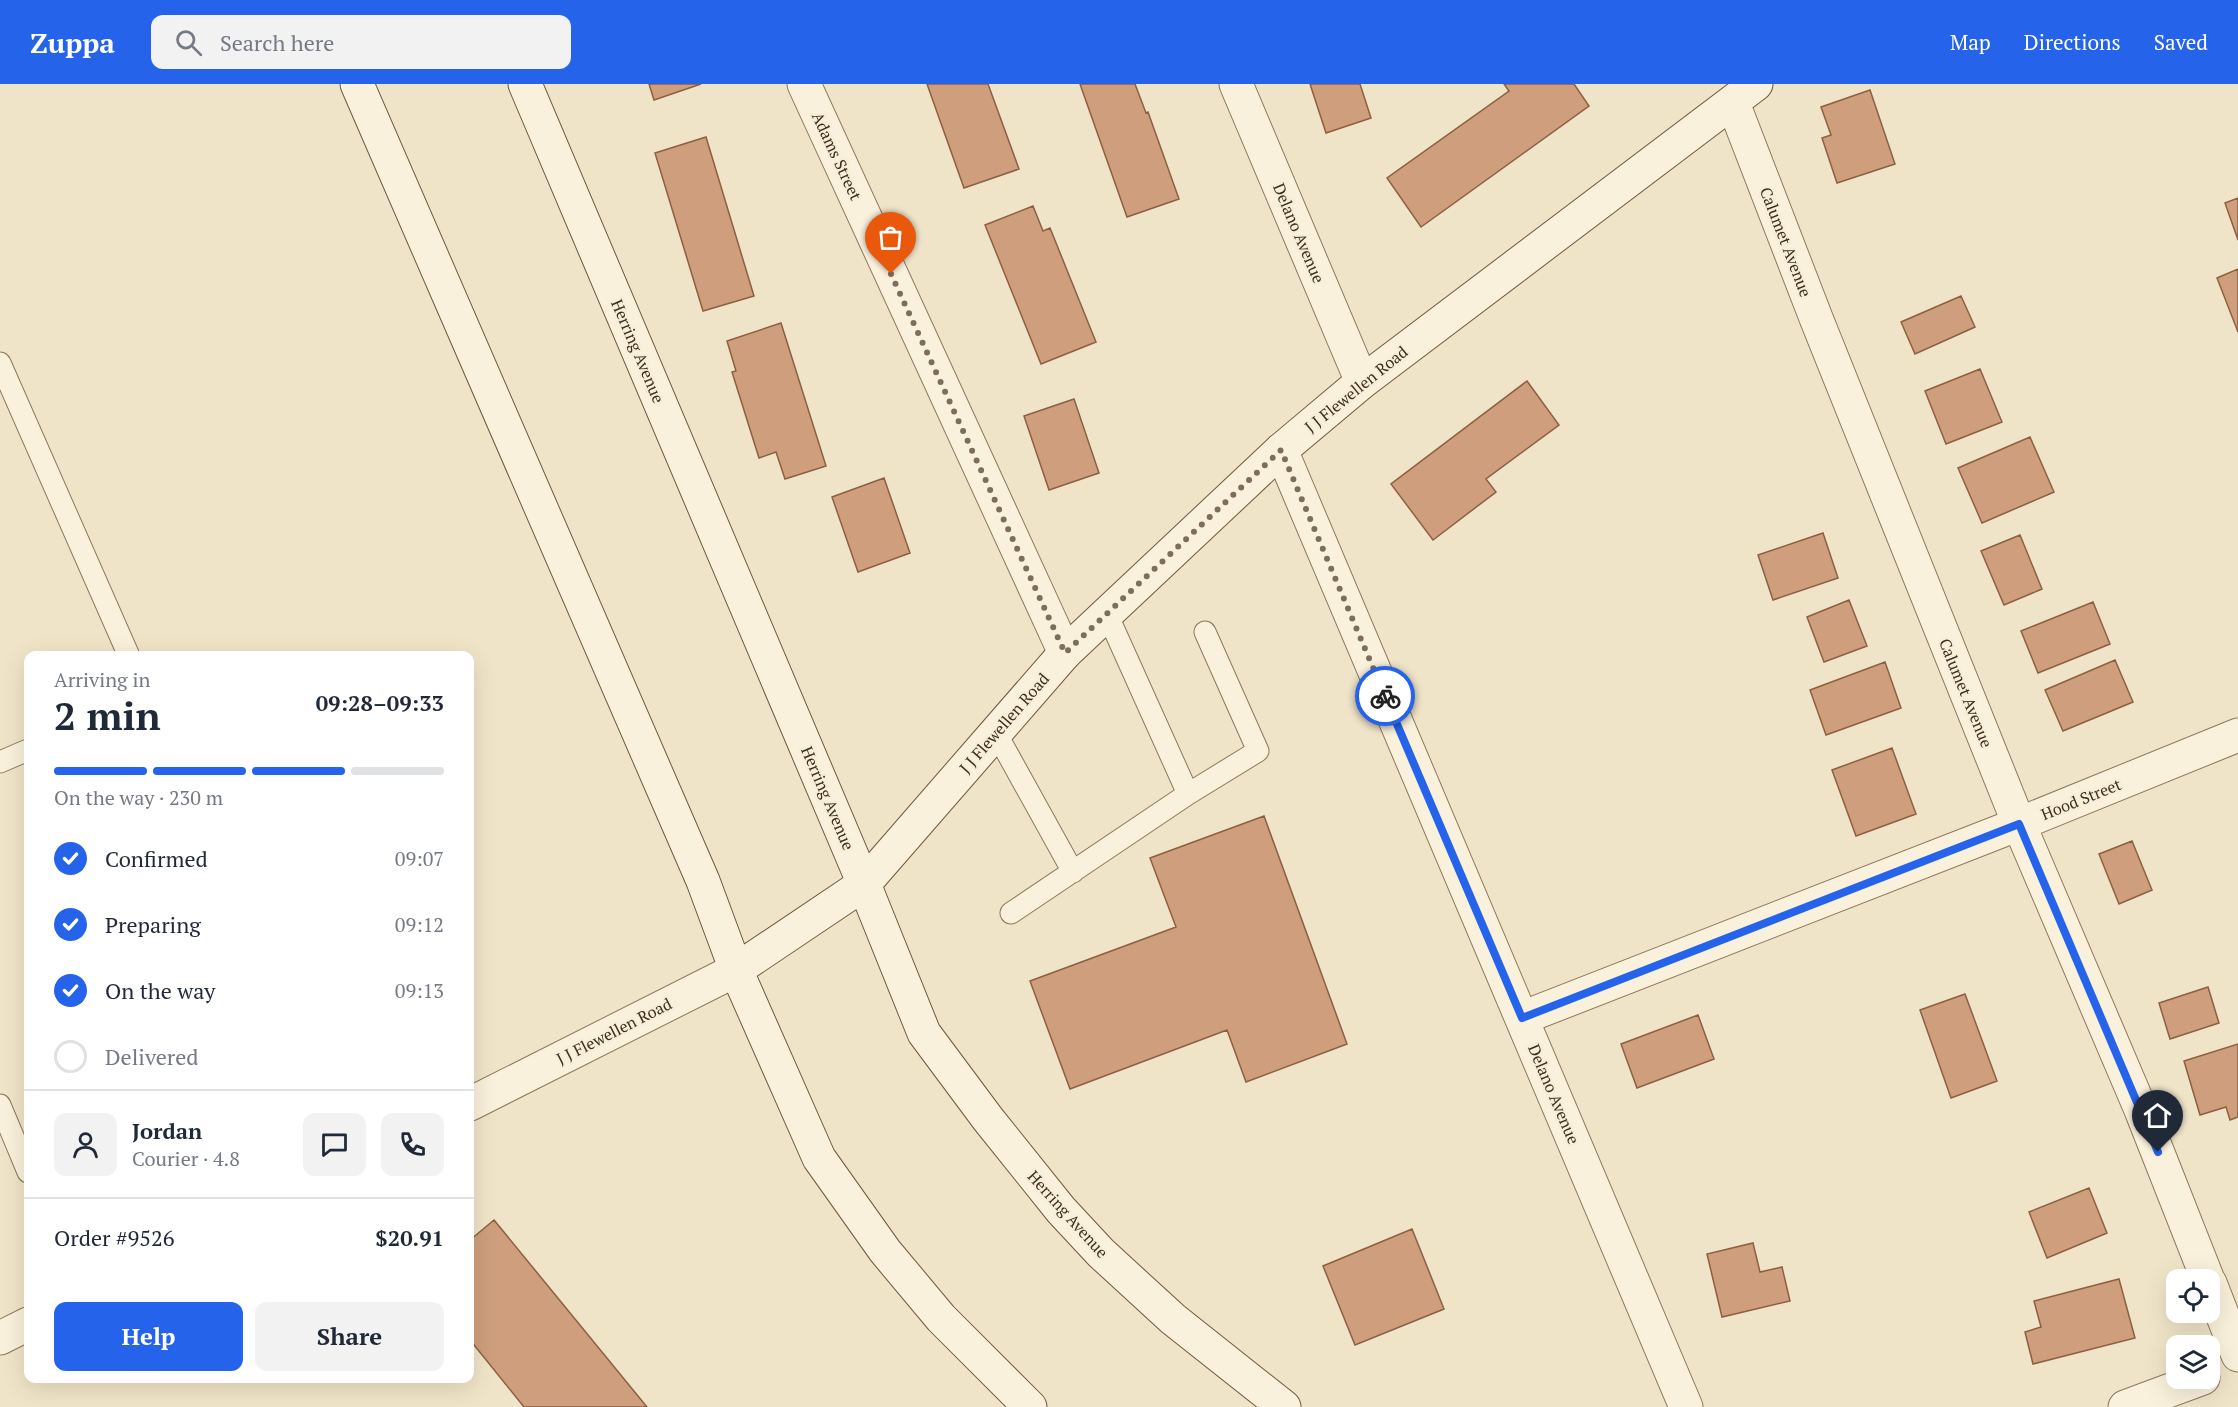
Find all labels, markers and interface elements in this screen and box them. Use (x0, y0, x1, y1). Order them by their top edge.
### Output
search box (151, 15, 571, 69)
text: Zuppa (30, 24, 115, 61)
icon: search (172, 26, 205, 59)
text: Search here (220, 28, 334, 57)
text: Map (1950, 28, 1991, 56)
text: Directions (2024, 28, 2121, 56)
text: Saved (2154, 28, 2208, 56)
street label: Adams Street (807, 108, 867, 204)
street label: Delano Avenue (1268, 180, 1330, 286)
street label: Calumet Avenue (1755, 184, 1817, 300)
pin (865, 212, 916, 274)
icon: bag (874, 221, 907, 254)
street label: Herring Avenue (606, 296, 670, 406)
street label: J J Flewellen Road (1300, 341, 1412, 437)
street label: Calumet Avenue (1934, 635, 1998, 751)
text: Arriving in (54, 666, 150, 693)
courier (1355, 666, 1415, 726)
street label: J J Flewellen Road (954, 668, 1054, 778)
icon: bike (1369, 680, 1402, 713)
text: 09:28–09:33 (316, 688, 444, 717)
text: 2 min (54, 689, 161, 741)
street label: Herring Avenue (796, 743, 860, 853)
street label: Hood Street (2038, 773, 2124, 825)
text: On the way · 230 m (54, 784, 223, 811)
icon: check (54, 842, 87, 875)
text: Confirmed (105, 844, 208, 873)
text: 09:07 (395, 845, 444, 872)
icon: check (54, 908, 87, 941)
text: Preparing (105, 910, 201, 939)
text: 09:12 (395, 911, 444, 938)
icon: check (54, 974, 87, 1007)
text: On the way (105, 976, 215, 1005)
text: 09:13 (395, 977, 444, 1004)
street label: J J Flewellen Road (553, 992, 675, 1070)
street label: Delano Avenue (1523, 1041, 1585, 1147)
text: Delivered (105, 1042, 198, 1071)
pin (2132, 1090, 2183, 1152)
icon: home (2141, 1099, 2174, 1132)
button: person (54, 1113, 117, 1176)
button: chat (303, 1113, 366, 1176)
button: phone (381, 1113, 444, 1176)
text: Jordan (132, 1116, 202, 1145)
text: Courier · 4.8 (132, 1145, 240, 1172)
street label: Herring Avenue (1023, 1166, 1113, 1262)
text: Order #9526 (54, 1223, 174, 1252)
text: $20.91 (375, 1223, 444, 1252)
map controls (2166, 1269, 2220, 1389)
button: locate (2166, 1269, 2220, 1323)
button: Help (54, 1302, 243, 1371)
button: Share (255, 1302, 444, 1371)
button: layers (2166, 1335, 2220, 1389)

